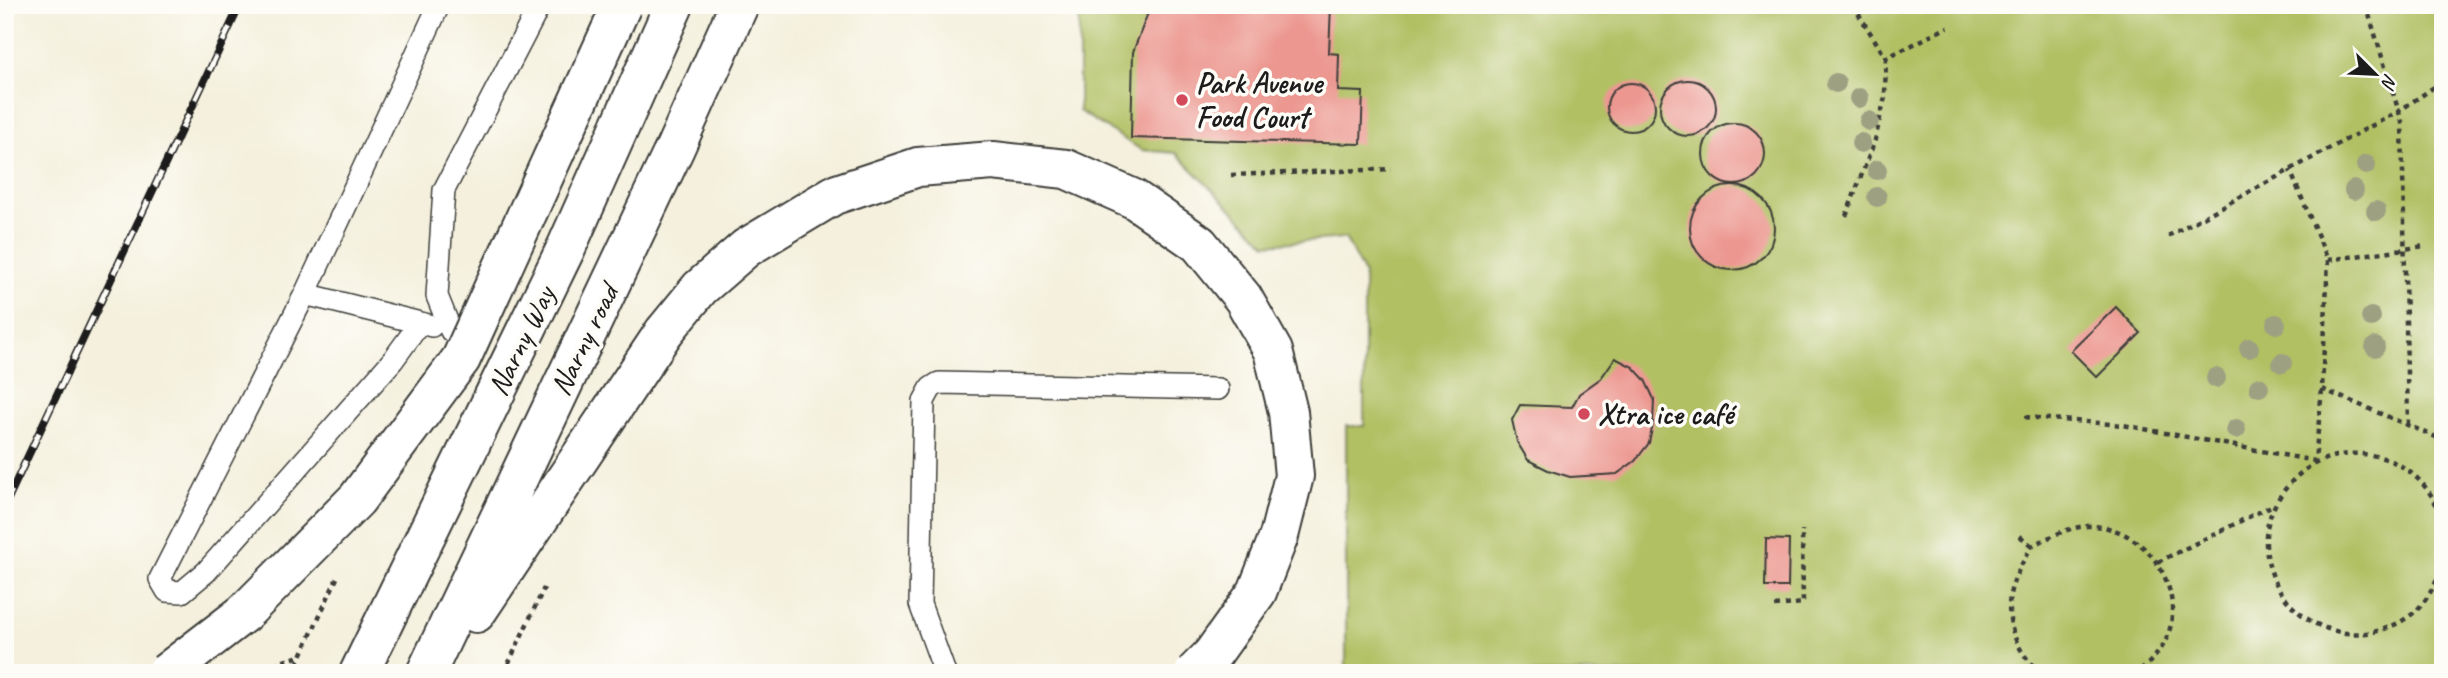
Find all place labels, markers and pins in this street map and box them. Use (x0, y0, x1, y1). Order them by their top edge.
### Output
place label: Park Avenue Food Court (1196, 64, 1325, 136)
marker: Park Avenue Food Court (1174, 92, 1190, 108)
place label: Xtra ice café (1598, 395, 1737, 433)
marker: Xtra ice café (1576, 406, 1592, 422)

